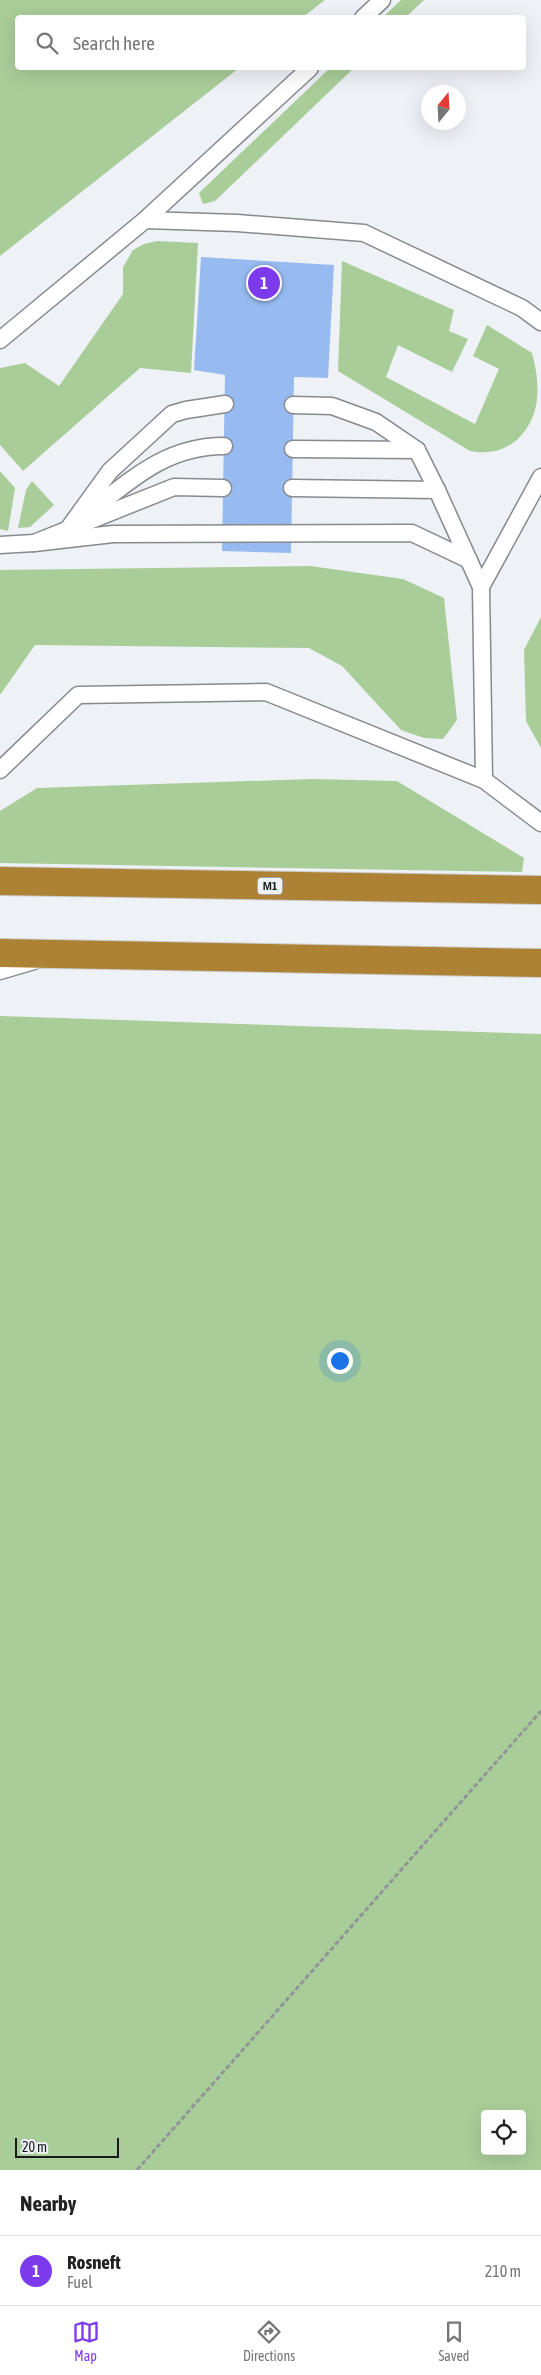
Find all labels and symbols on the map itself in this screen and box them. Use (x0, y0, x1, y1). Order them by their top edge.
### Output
north arrow (421, 85, 466, 130)
pin: 1 (248, 264, 280, 302)
road number: М1 (258, 878, 282, 894)
your location (327, 1348, 353, 1374)
scale bar (15, 2135, 119, 2158)

